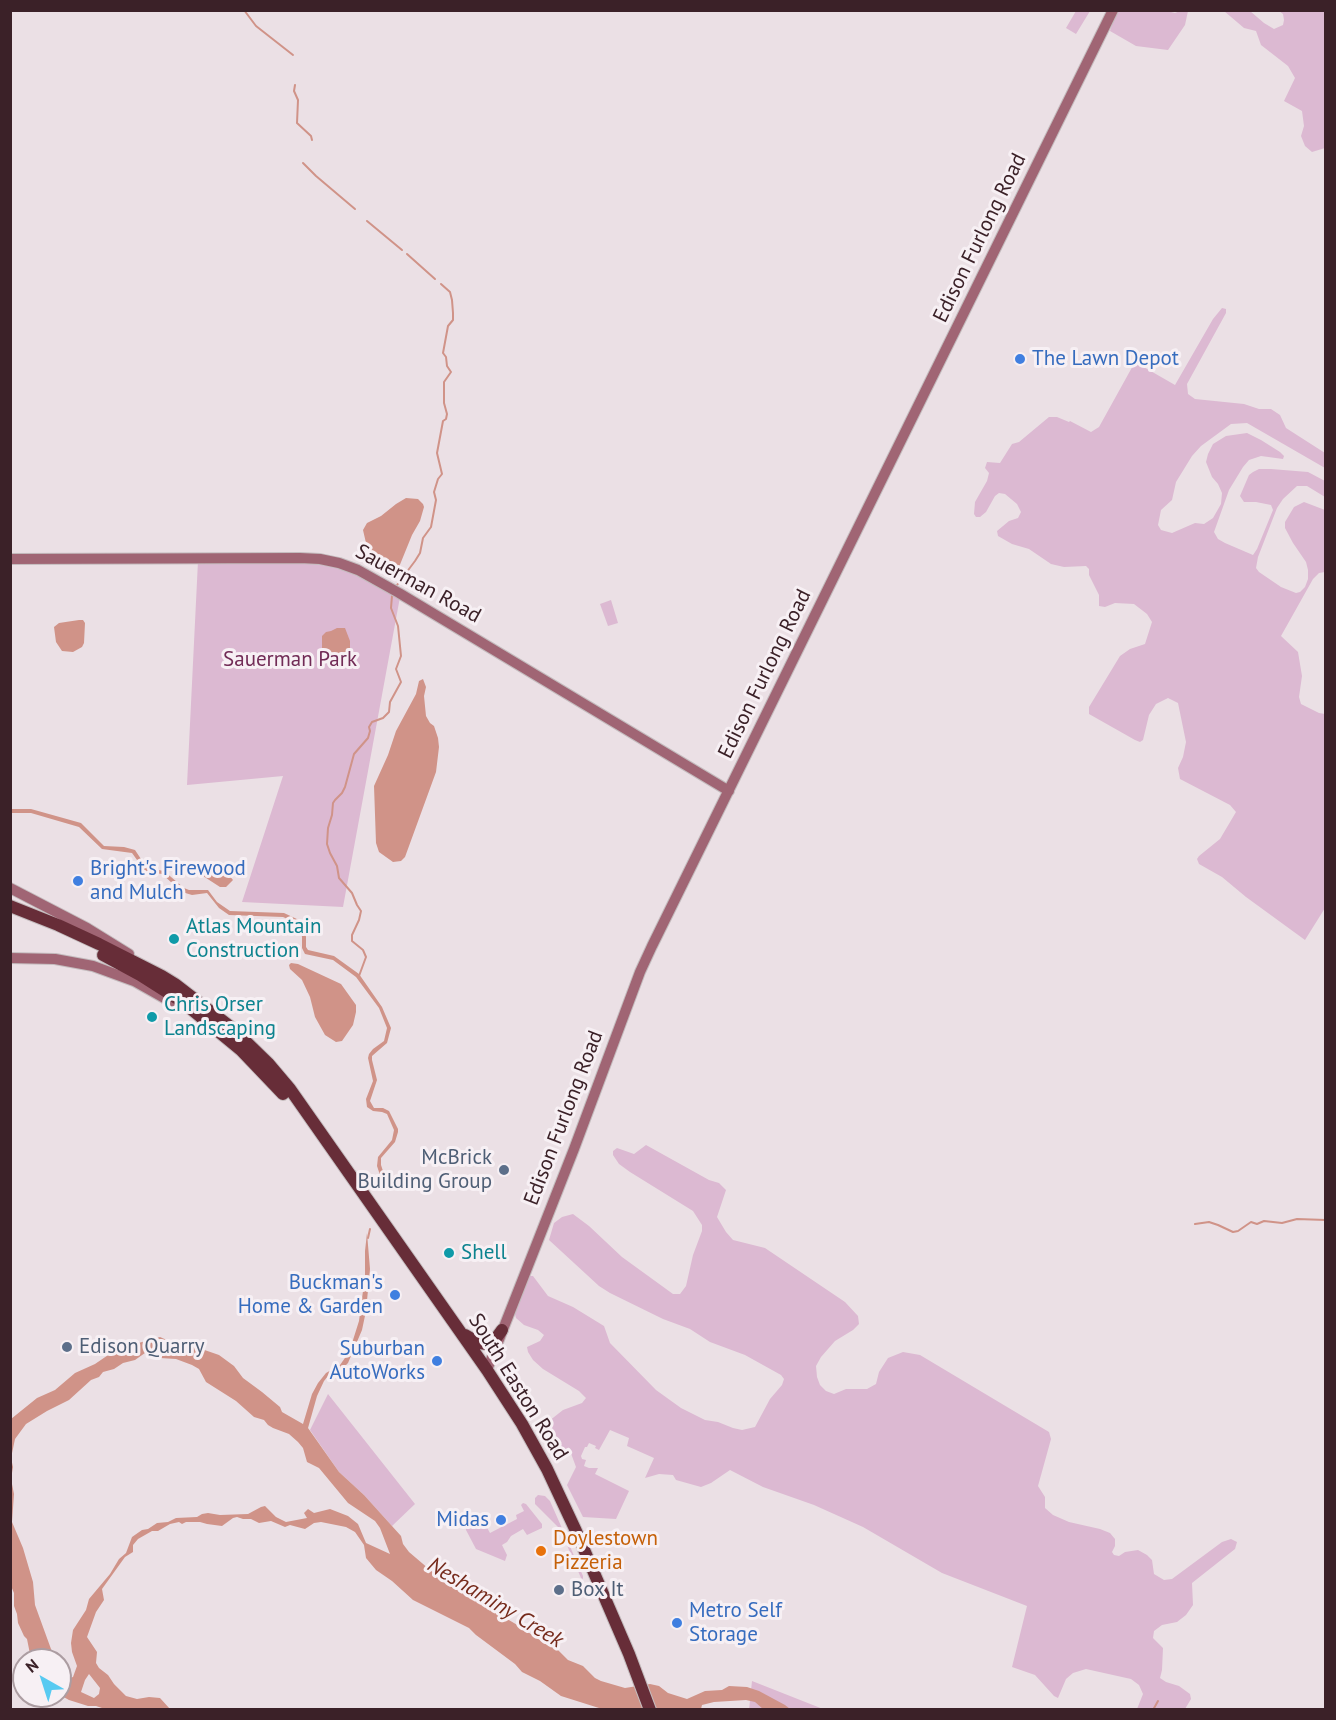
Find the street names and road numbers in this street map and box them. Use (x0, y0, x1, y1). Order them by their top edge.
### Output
street label: Edison Furlong Road (928, 149, 1032, 327)
street label: Sauerman Road (351, 539, 485, 629)
street label: Edison Furlong Road (713, 585, 817, 763)
street label: Edison Furlong Road (519, 1027, 609, 1209)
street label: South Easton Road (463, 1309, 573, 1465)

